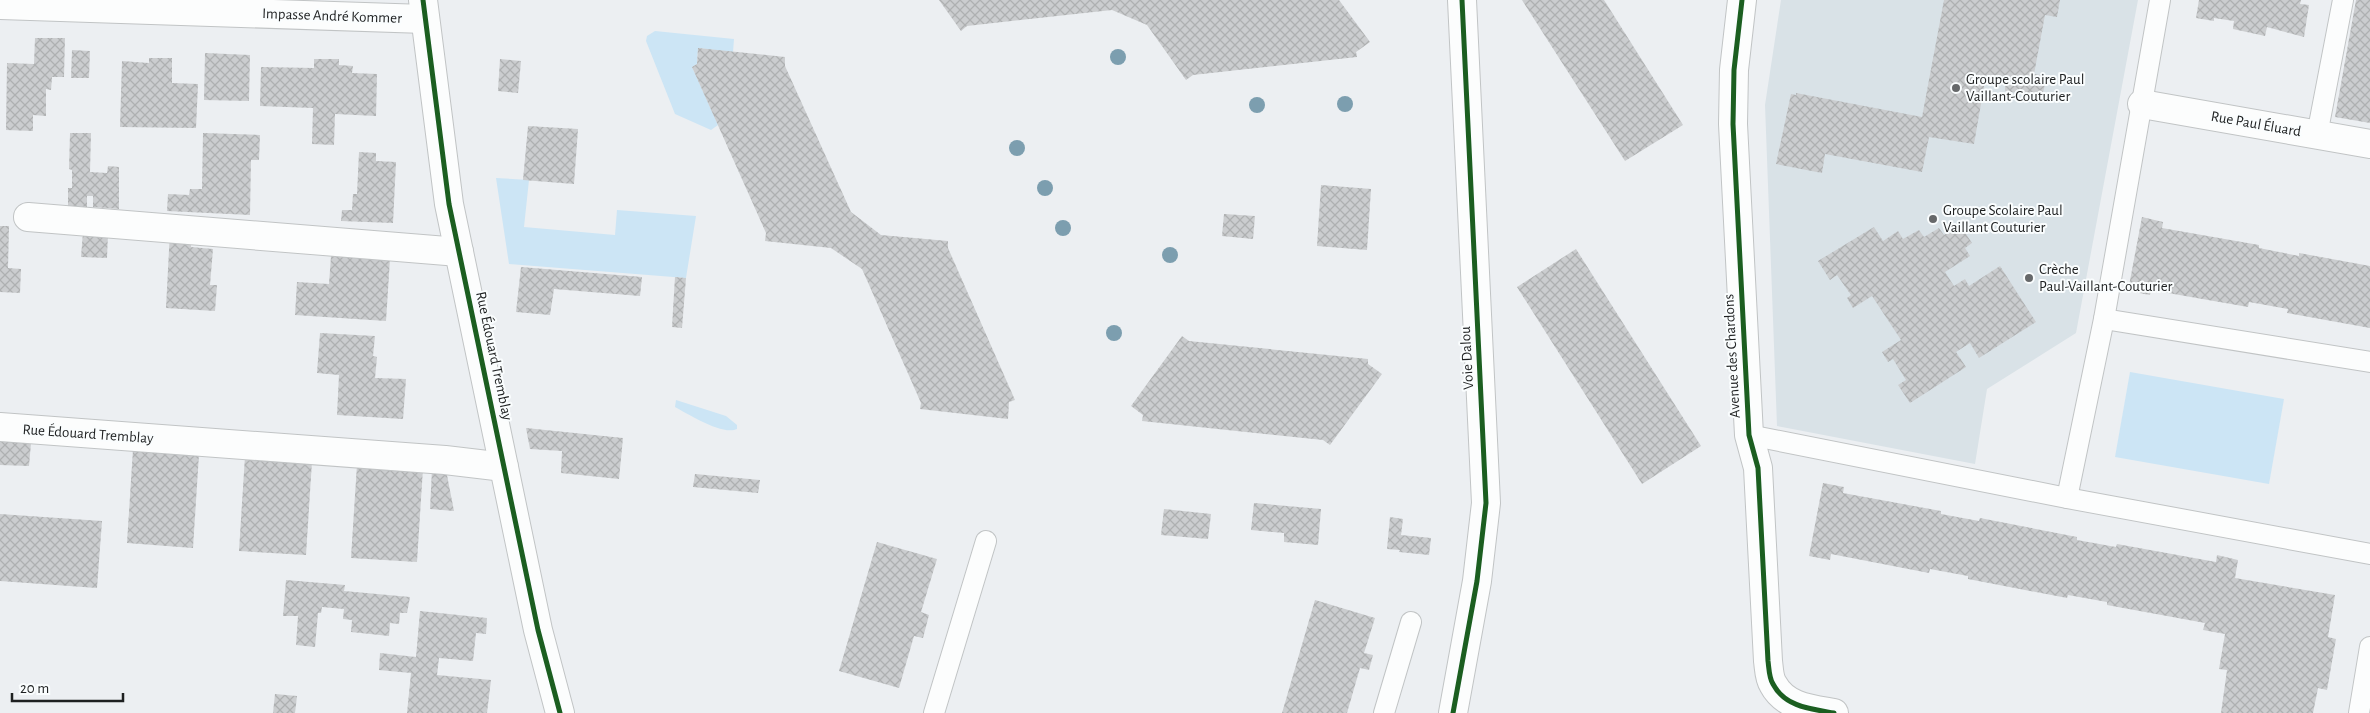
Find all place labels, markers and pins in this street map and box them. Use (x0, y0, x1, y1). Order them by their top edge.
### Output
place label: Groupe scolaire Paul Vaillant-Couturier (1966, 72, 2084, 104)
marker: Groupe scolaire Paul Vaillant-Couturier (1950, 82, 1962, 94)
place label: Groupe Scolaire Paul Vaillant Couturier (1943, 203, 2063, 235)
marker: Groupe Scolaire Paul Vaillant Couturier (1927, 213, 1939, 225)
place label: Crèche Paul-Vaillant-Couturier (2039, 262, 2173, 294)
marker: Crèche Paul-Vaillant-Couturier (2023, 272, 2035, 284)

